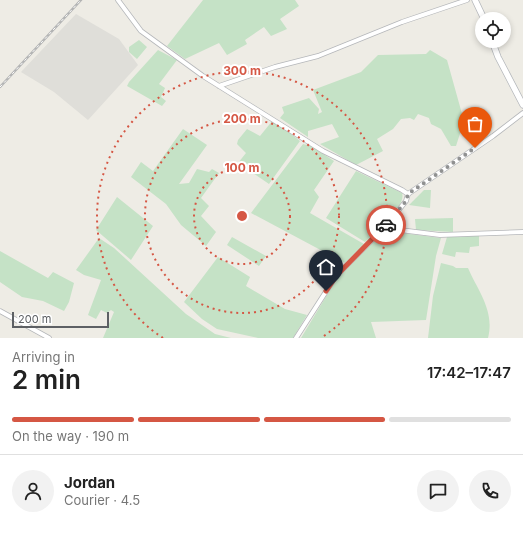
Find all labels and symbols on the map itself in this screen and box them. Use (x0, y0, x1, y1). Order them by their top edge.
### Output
text: 300 m (223, 63, 261, 78)
pin (458, 107, 492, 148)
text: 200 m (223, 111, 261, 126)
text: 100 m (224, 160, 260, 175)
courier (366, 205, 406, 245)
centre of rings (235, 209, 249, 223)
pin (309, 250, 343, 291)
scale bar (12, 310, 109, 329)

